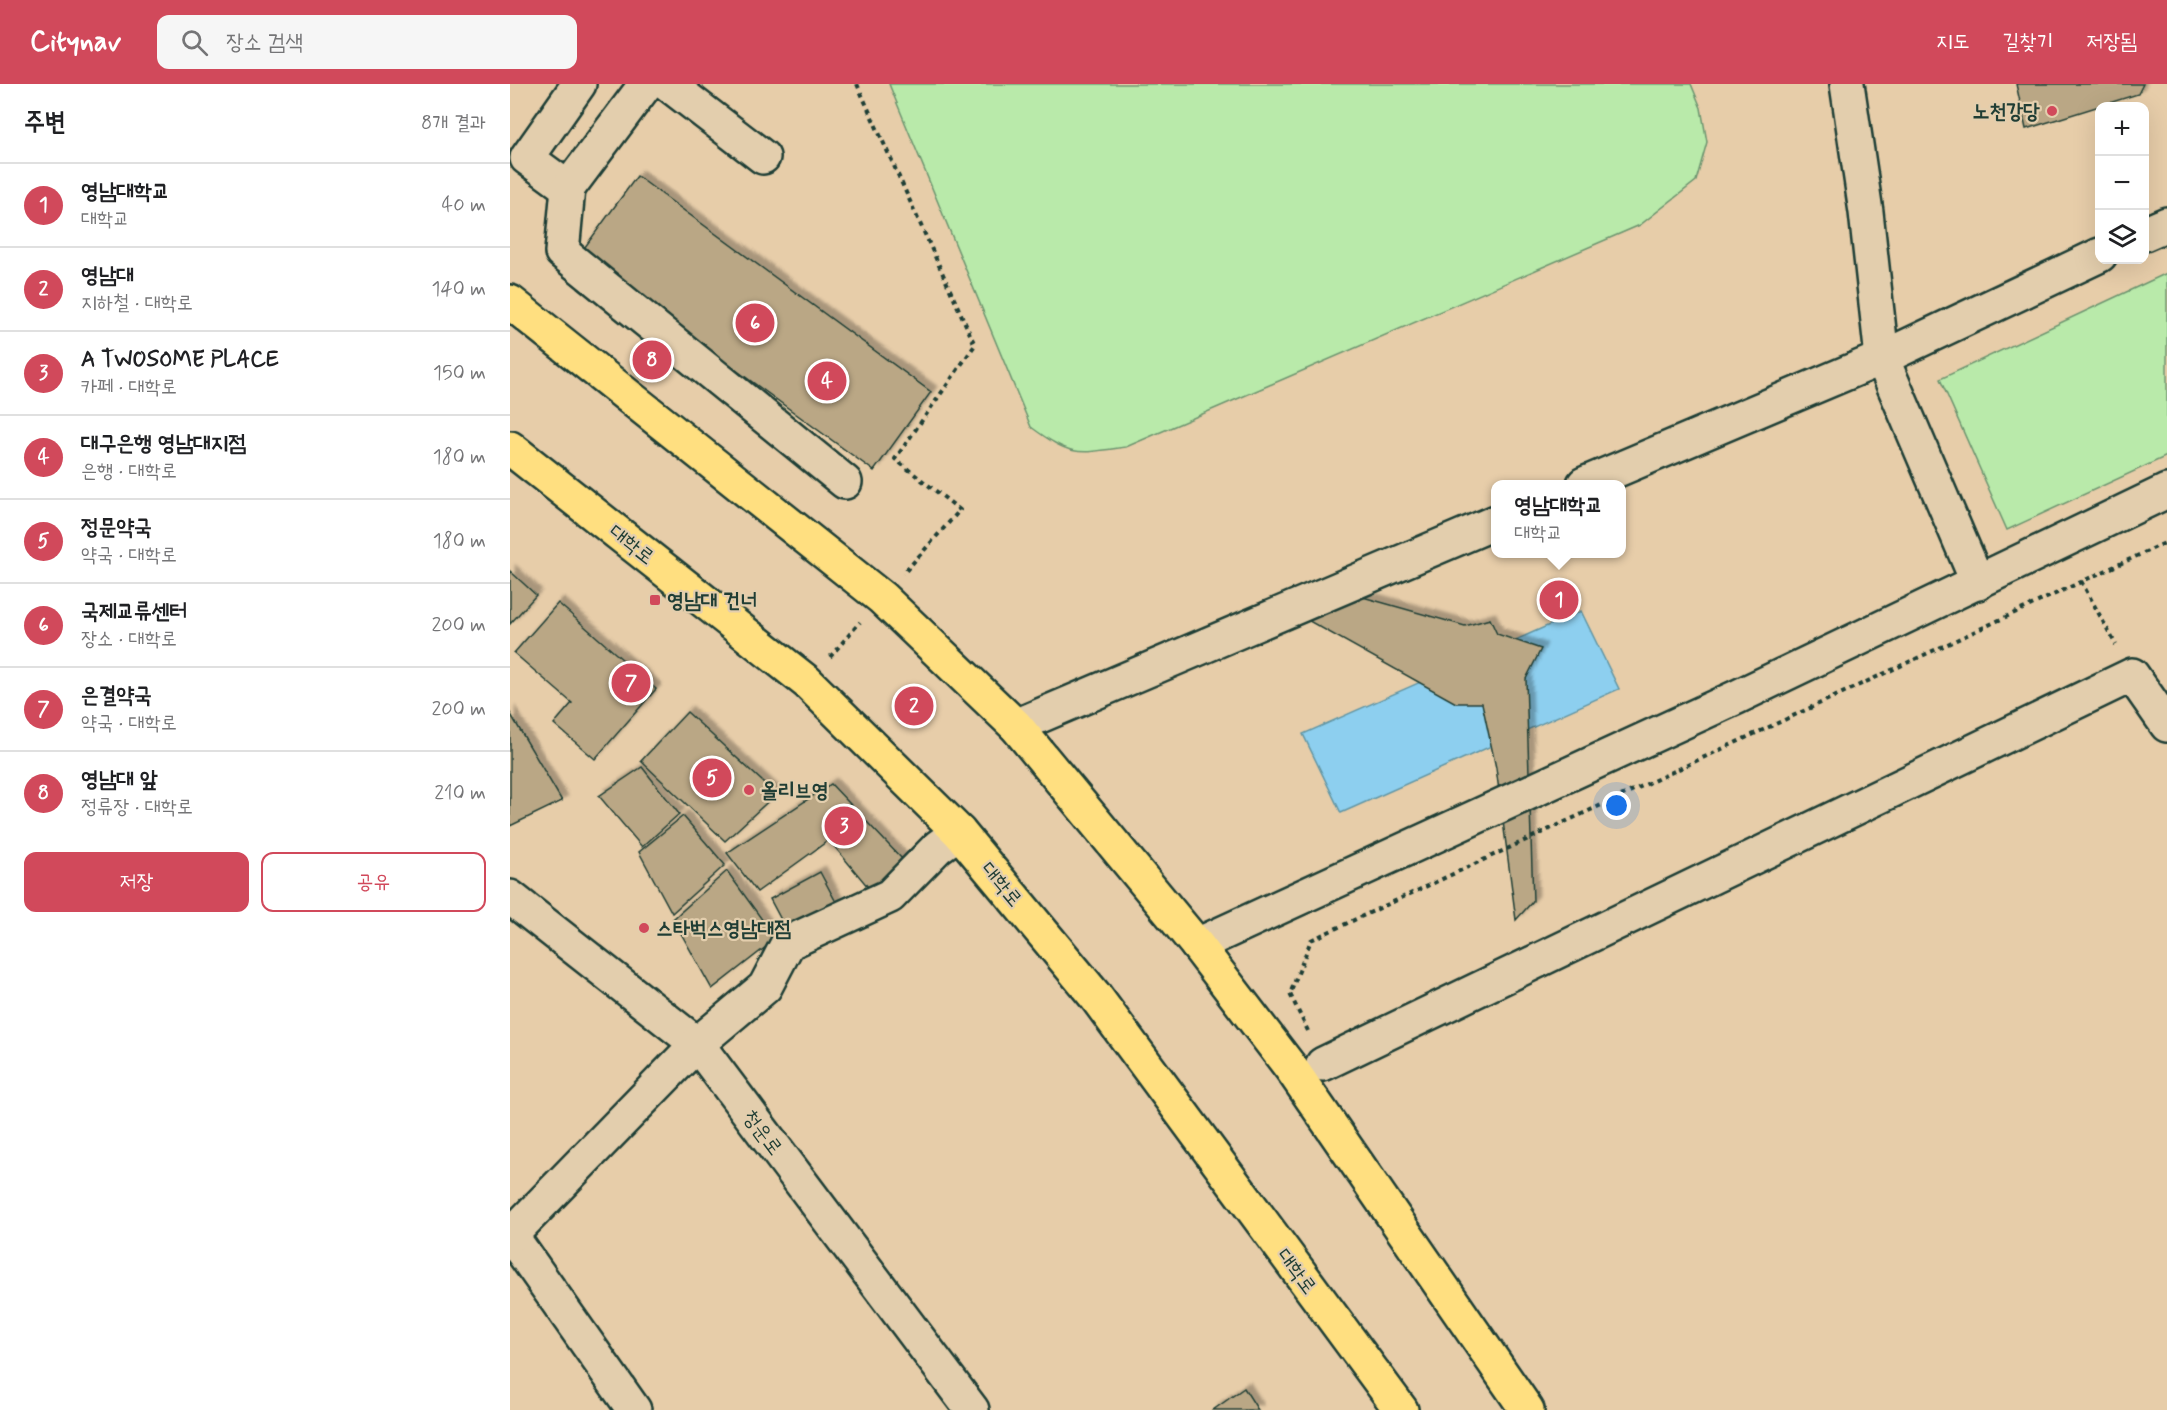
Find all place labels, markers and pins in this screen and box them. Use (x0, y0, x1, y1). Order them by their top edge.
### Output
place label: 노천강당 (1972, 98, 2040, 126)
marker: 노천강당 (2045, 104, 2059, 118)
pin: 6 (736, 300, 774, 346)
pin: 8 (632, 338, 672, 382)
pin: 4 (808, 358, 846, 404)
pin: 1 (1540, 578, 1578, 622)
place label: 영남대 건너 (667, 587, 757, 615)
marker: 영남대 건너 (648, 593, 662, 607)
pin: 7 (612, 660, 650, 706)
pin: 2 (894, 684, 934, 728)
pin: 5 (692, 756, 732, 800)
place label: 올리브영 (761, 777, 829, 805)
marker: 올리브영 (742, 783, 756, 797)
pin: 3 (824, 804, 864, 848)
place label: 스타벅스영남대점 (656, 915, 791, 943)
marker: 스타벅스영남대점 (637, 921, 651, 935)

